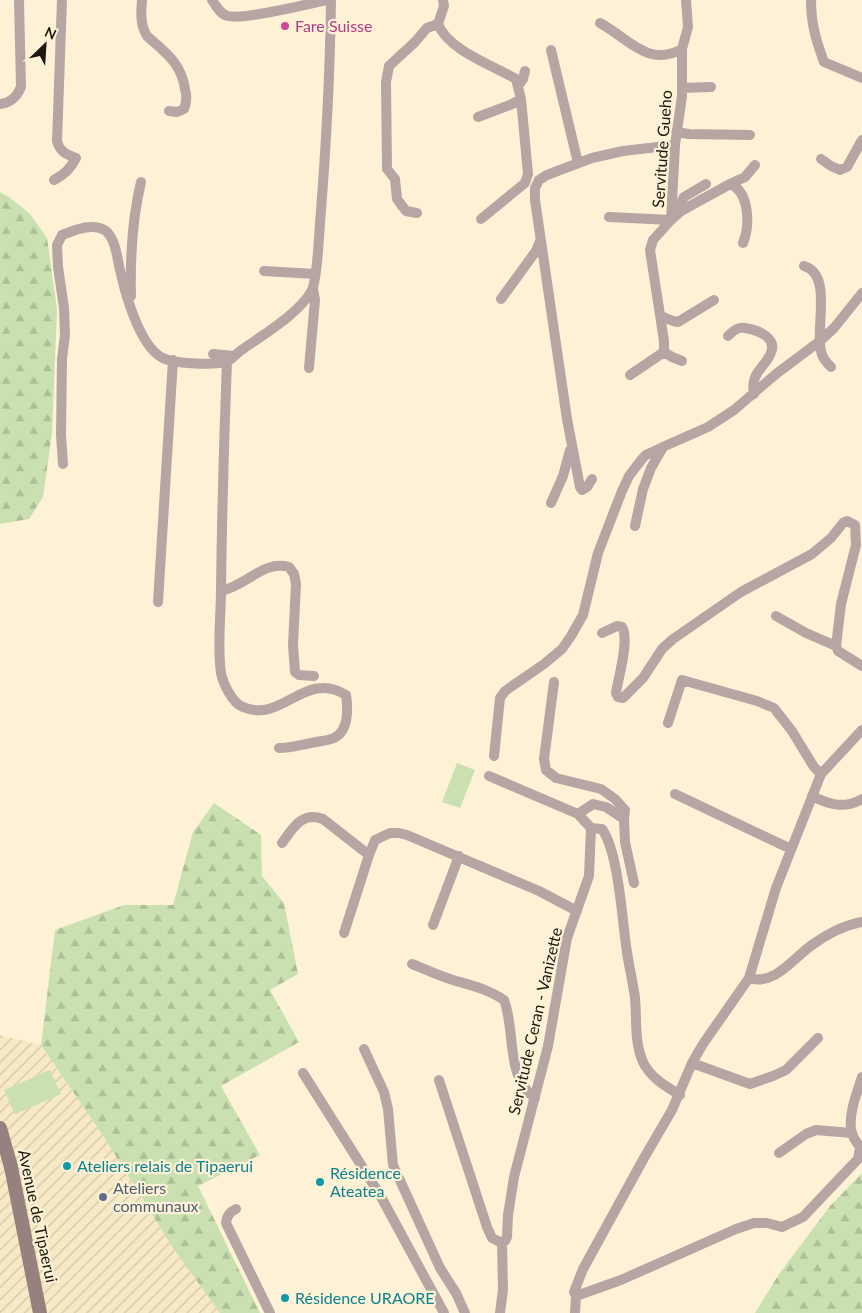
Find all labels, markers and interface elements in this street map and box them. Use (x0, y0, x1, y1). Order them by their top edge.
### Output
place label: Fare Suisse (295, 16, 373, 35)
north arrow (20, 20, 70, 70)
marker: Fare Suisse (279, 20, 291, 32)
text: N (42, 23, 59, 43)
street label: Servitude Gueho (648, 89, 675, 209)
street label: Servitude Ceran - Vanizette (504, 925, 565, 1116)
street label: Avenue de Tipaerui (15, 1148, 62, 1284)
place label: Ateliers relais de Tipaerui (77, 1156, 253, 1175)
marker: Ateliers relais de Tipaerui (61, 1160, 73, 1172)
place label: Résidence Ateatea (330, 1163, 401, 1200)
marker: Résidence Ateatea (314, 1176, 326, 1188)
place label: Ateliers communaux (113, 1178, 199, 1215)
marker: Ateliers communaux (97, 1191, 109, 1203)
place label: Résidence URAORE (295, 1288, 435, 1307)
marker: Résidence URAORE (279, 1292, 291, 1304)

